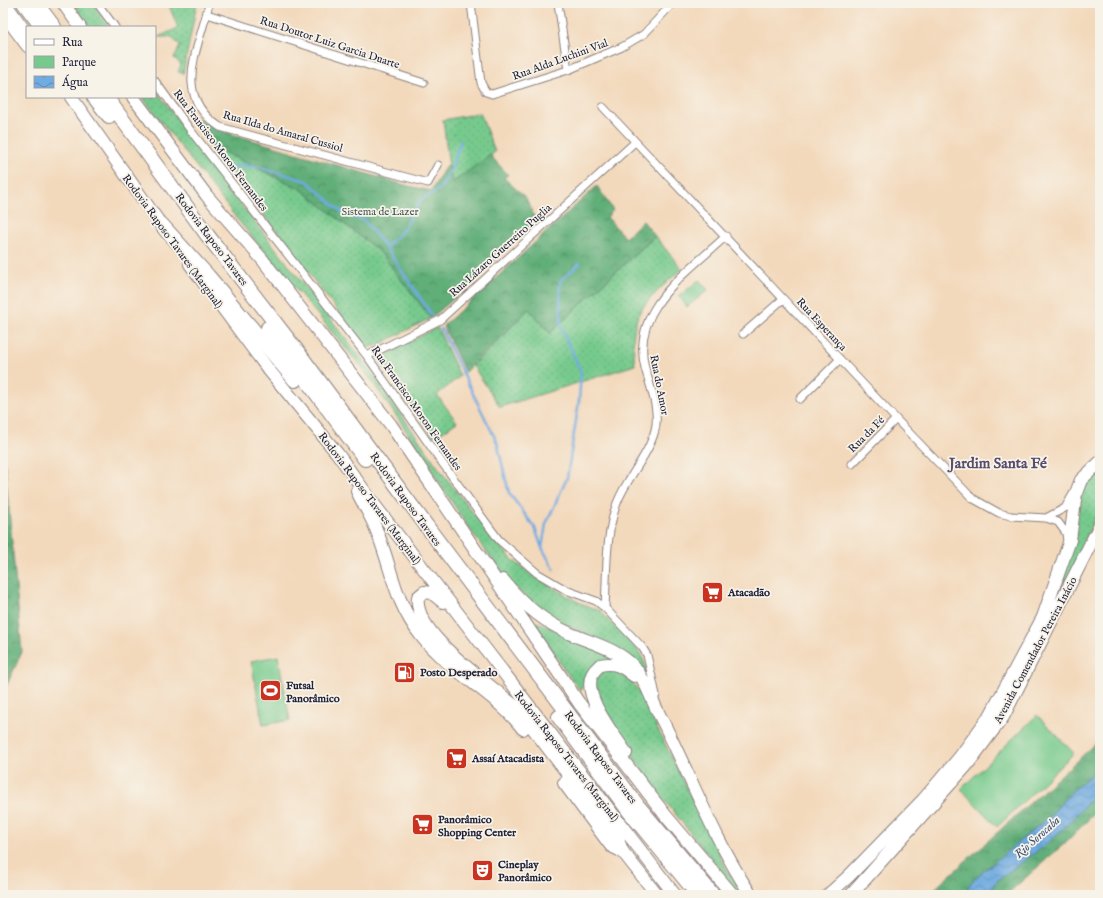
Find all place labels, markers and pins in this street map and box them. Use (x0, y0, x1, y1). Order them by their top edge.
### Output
supermarket icon: Atacadão (700, 579, 726, 605)
place label: Atacadão (727, 586, 770, 600)
fuel station icon: Posto Desperado (391, 659, 417, 685)
place label: Posto Desperado (420, 666, 497, 680)
sports icon: Futsal Panorâmico (257, 678, 283, 704)
place label: Futsal Panorâmico (286, 679, 340, 706)
supermarket icon: Assaí Atacadista (443, 745, 469, 771)
place label: Assaí Atacadista (471, 752, 544, 766)
supermarket icon: Panorâmico Shopping Center (410, 812, 436, 838)
place label: Panorâmico Shopping Center (438, 813, 517, 840)
theatre icon: Cineplay Panorâmico (470, 857, 496, 883)
place label: Cineplay Panorâmico (498, 858, 552, 885)

